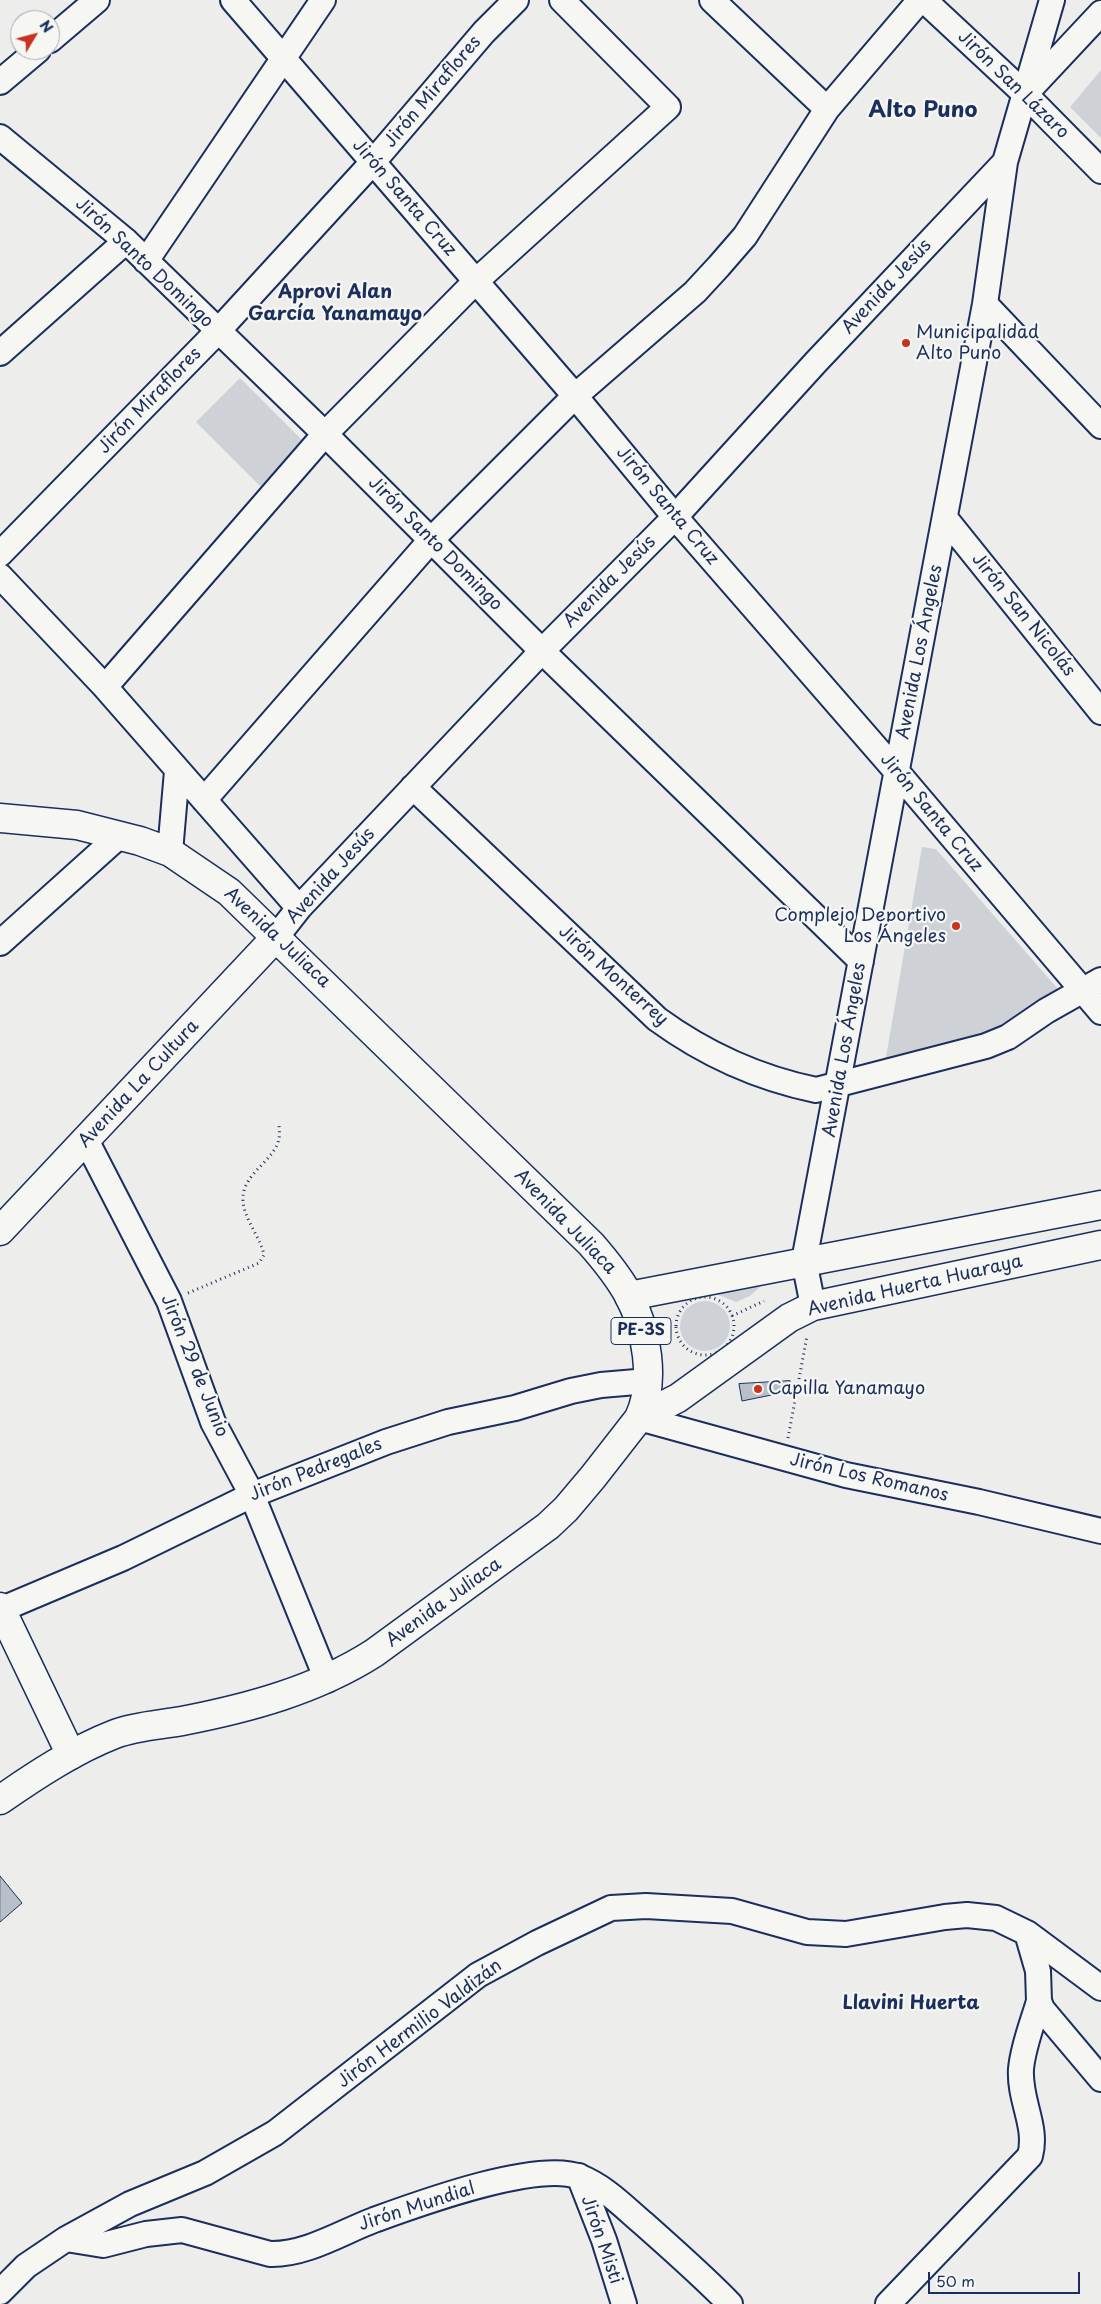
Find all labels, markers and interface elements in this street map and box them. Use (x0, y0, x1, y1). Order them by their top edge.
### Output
north arrow (10, 10, 60, 60)
text: N (35, 16, 58, 37)
street label: Jirón San Lázaro (953, 26, 1073, 144)
street label: Jirón Miraflores (380, 32, 486, 152)
district label: Alto Puno (869, 98, 977, 124)
street label: Jirón Santa Cruz (347, 135, 461, 261)
street label: Jirón Santo Domingo (70, 193, 218, 333)
street label: Avenida Jesús (838, 235, 936, 339)
district label: Aprovi Alan García Yanamayo (248, 282, 422, 326)
place label: Municipalidad Alto Puno (916, 322, 1039, 364)
marker: Municipalidad Alto Puno (900, 337, 912, 349)
street label: Jirón Miraflores (94, 343, 206, 459)
street label: Jirón Santa Cruz (611, 442, 723, 570)
street label: Jirón Santo Domingo (363, 472, 507, 616)
street label: Avenida Jesús (559, 531, 661, 633)
street label: Jirón San Nicolás (967, 549, 1079, 681)
street label: Avenida Los Ángeles (892, 563, 948, 741)
street label: Jirón Santa Cruz (875, 749, 987, 877)
street label: Avenida Jesús (282, 824, 380, 928)
street label: Avenida Juliaca (219, 883, 335, 993)
place label: Complejo Deportivo Los Ángeles (774, 905, 946, 948)
marker: Complejo Deportivo Los Ángeles (950, 920, 962, 932)
street label: Jirón Monterrey (554, 921, 672, 1031)
street label: Avenida Los Ángeles (819, 961, 871, 1139)
street label: Avenida La Cultura (74, 1016, 204, 1152)
street label: Avenida Juliaca (510, 1165, 620, 1279)
street label: Avenida Huerta Huaraya (805, 1251, 1025, 1321)
street label: Jirón 29 de Junio (156, 1292, 232, 1440)
road number: PE-3S (611, 1318, 671, 1344)
place label: Capilla Yanamayo (768, 1378, 925, 1400)
marker: Capilla Yanamayo (752, 1383, 764, 1395)
street label: Jirón Pedregales (247, 1434, 385, 1506)
street label: Jirón Los Romanos (788, 1449, 950, 1507)
street label: Avenida Juliaca (382, 1554, 506, 1652)
street label: Jirón Hermilio Valdizán (333, 1955, 507, 2093)
district label: Llavini Huerta (842, 1993, 980, 2015)
street label: Jirón Mundial (356, 2178, 478, 2236)
street label: Jirón Misti (576, 2193, 626, 2287)
scale bar (931, 2262, 1084, 2294)
text: 50 m (936, 2269, 975, 2292)

